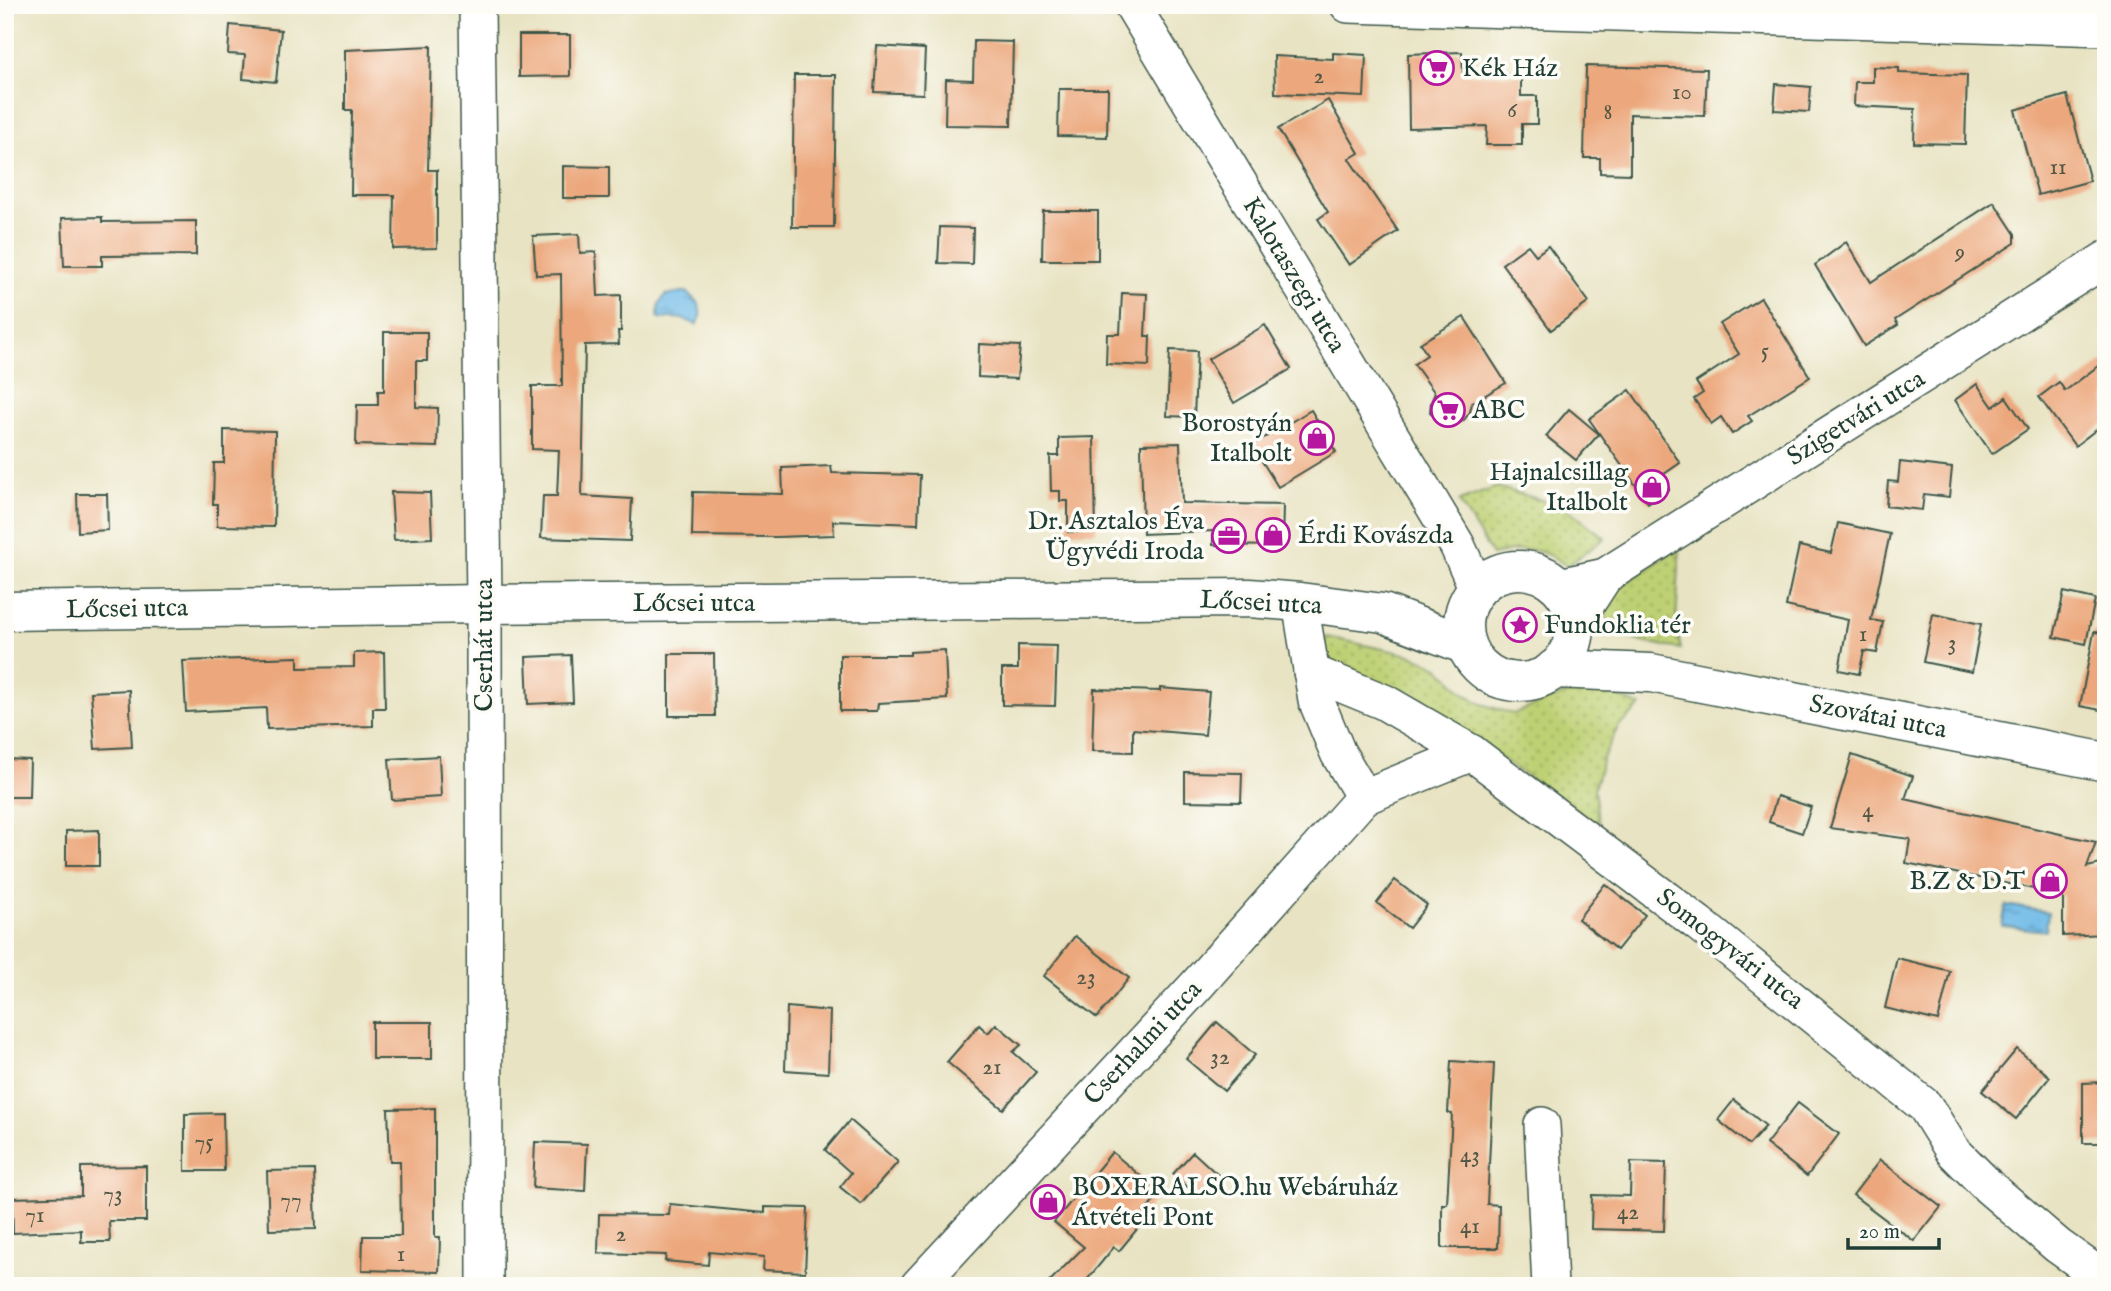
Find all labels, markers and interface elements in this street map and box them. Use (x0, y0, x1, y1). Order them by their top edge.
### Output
supermarket icon: Kék Ház (1418, 49, 1456, 87)
place label: Kék Ház (1462, 52, 1558, 85)
house number: 2 (1314, 62, 1324, 91)
house number: 10 (1672, 78, 1692, 107)
house number: 6 (1507, 96, 1518, 125)
house number: 8 (1603, 98, 1613, 127)
house number: 11 (2049, 153, 2067, 182)
street label: Kalotaszegi utca (1235, 191, 1354, 360)
house number: 9 (1954, 238, 1965, 267)
house number: 5 (1761, 337, 1769, 366)
street label: Szigetvári utca (1781, 362, 1932, 474)
supermarket icon: ABC (1429, 391, 1467, 429)
place label: ABC (1471, 394, 1525, 427)
place label: Borostyán Italbolt (1182, 407, 1292, 470)
shop icon: Borostyán Italbolt (1298, 419, 1336, 457)
place label: Hajnalcsillag Italbolt (1489, 456, 1629, 519)
shop icon: Hajnalcsillag Italbolt (1633, 468, 1671, 506)
place label: Dr. Asztalos Éva Ügyvédi Iroda (1027, 505, 1205, 568)
shop icon: Érdi Kovászda (1254, 516, 1292, 554)
office icon: Dr. Asztalos Éva Ügyvédi Iroda (1210, 517, 1248, 555)
place label: Érdi Kovászda (1298, 519, 1454, 552)
street label: Cserhát utca (468, 577, 501, 712)
street label: Lőcsei utca (1199, 583, 1324, 623)
street label: Lőcsei utca (633, 587, 756, 620)
street label: Lőcsei utca (66, 591, 189, 627)
place icon: Fundoklia tér (1501, 606, 1539, 644)
place label: Fundoklia tér (1544, 609, 1691, 642)
house number: 1 (1859, 620, 1867, 649)
house number: 3 (1948, 629, 1956, 658)
street label: Szovátai utca (1806, 688, 1950, 747)
house number: 4 (1862, 796, 1874, 825)
shop icon: B.Z & D.T (2031, 862, 2069, 900)
place label: B.Z & D.T (1909, 865, 2025, 898)
street label: Somogyvári utca (1649, 881, 1811, 1018)
house number: 23 (1076, 963, 1096, 992)
street label: Cserhalmi utca (1077, 973, 1210, 1112)
house number: 32 (1210, 1043, 1230, 1072)
house number: 21 (982, 1053, 1002, 1082)
house number: 75 (194, 1128, 214, 1157)
house number: 43 (1460, 1141, 1480, 1170)
place label: BOXERALSO.hu Webáruház Átvételi Pont (1071, 1171, 1398, 1234)
house number: 73 (103, 1180, 123, 1209)
shop icon: BOXERALSO.hu Webáruház Átvételi Pont (1029, 1183, 1067, 1221)
house number: 77 (280, 1186, 302, 1215)
house number: 42 (1617, 1198, 1639, 1227)
house number: 71 (25, 1201, 45, 1230)
scale bar (1848, 1207, 1940, 1251)
house number: 41 (1460, 1212, 1480, 1241)
text: 20 m (1859, 1219, 1900, 1246)
house number: 2 (616, 1220, 626, 1249)
house number: 1 (397, 1240, 405, 1269)

